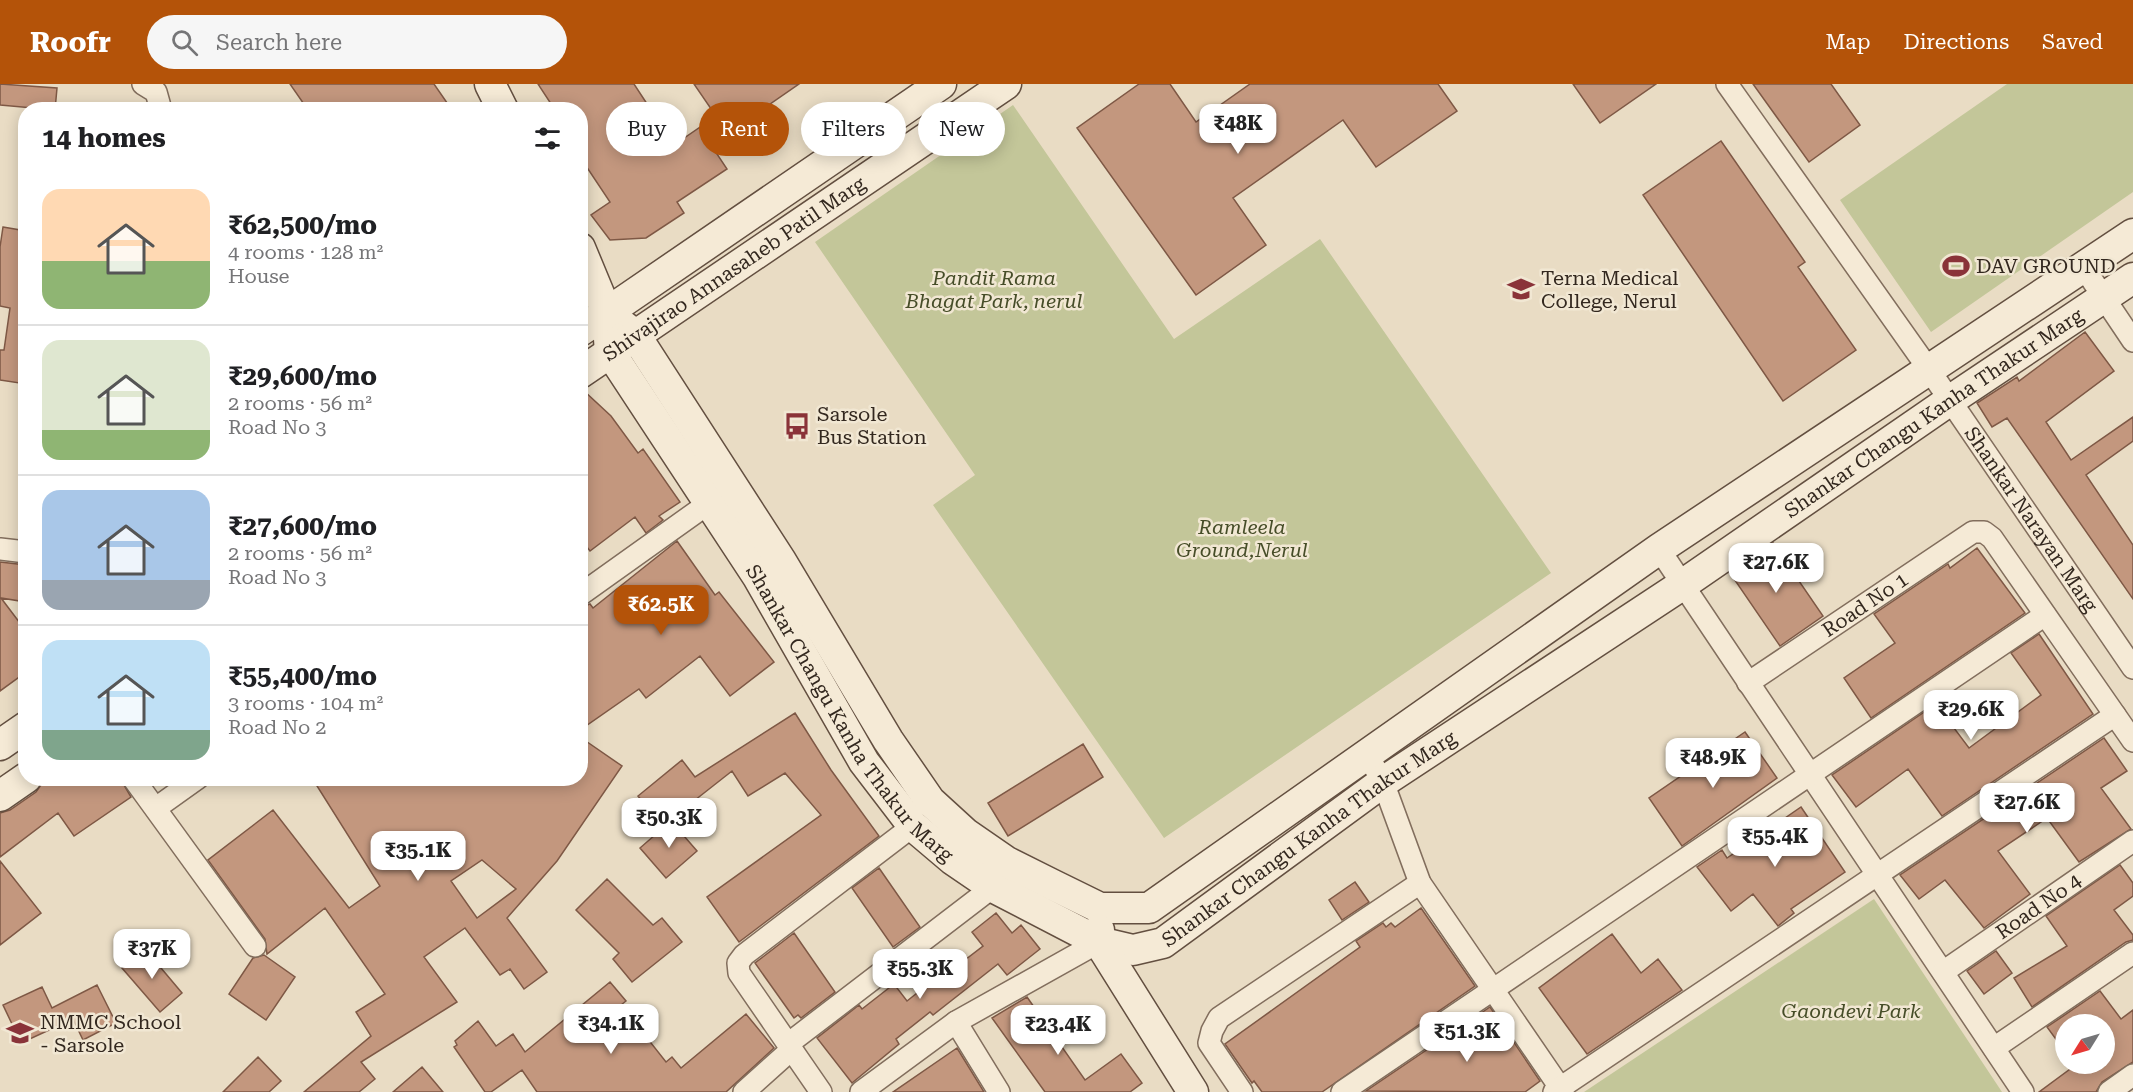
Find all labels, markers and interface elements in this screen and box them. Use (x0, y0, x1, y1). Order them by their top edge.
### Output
search box (147, 15, 567, 69)
text: Roofr (30, 26, 111, 59)
icon: search (168, 26, 201, 59)
text: Search here (216, 30, 342, 55)
text: Map (1826, 30, 1870, 54)
text: Directions (1903, 30, 2009, 54)
text: Saved (2042, 30, 2103, 54)
chip: Buy (606, 102, 687, 156)
chip: Rent (699, 102, 789, 156)
chip: Filters (801, 102, 906, 156)
chip: New (918, 102, 1005, 156)
pin: ₹48K (1202, 104, 1274, 155)
text: ₹48K (1213, 111, 1263, 135)
icon: filters (531, 122, 564, 155)
text: 14 homes (42, 123, 166, 153)
street label: Shivajirao Annasaheb Patil Marg (598, 171, 870, 366)
text: ₹62,500/mo (228, 210, 377, 240)
icon: home (90, 213, 162, 285)
text: 4 rooms · 128 m² (228, 240, 383, 264)
sports icon: DAV GROUND (1941, 251, 1971, 281)
place label: DAV GROUND (1976, 254, 2116, 278)
text: House (228, 264, 290, 288)
park label: Pandit Rama Bhagat Park, nerul (905, 266, 1083, 313)
place label: Terna Medical College, Nerul (1541, 266, 1678, 313)
school or university icon: Terna Medical College, Nerul (1506, 274, 1536, 304)
street label: Shankar Changu Kanha Thakur Marg (1780, 303, 2088, 523)
text: ₹29,600/mo (228, 361, 377, 391)
icon: home (90, 364, 162, 436)
text: 2 rooms · 56 m² (228, 391, 372, 415)
place label: Sarsole Bus Station (817, 402, 927, 449)
bus stop icon: Sarsole Bus Station (782, 411, 812, 441)
text: Road No 3 (228, 415, 327, 439)
street label: Shankar Narayan Marg (1960, 422, 2103, 617)
text: ₹27,600/mo (228, 511, 377, 541)
icon: home (90, 514, 162, 586)
park label: Ramleela Ground,Nerul (1176, 515, 1308, 562)
text: 2 rooms · 56 m² (228, 541, 372, 565)
pin: ₹27.6K (1727, 543, 1825, 594)
text: ₹27.6K (1743, 550, 1809, 574)
street label: Shankar Changu Kanha Thakur Marg (741, 560, 959, 867)
text: Road No 3 (228, 565, 327, 589)
street label: Road No 1 (1817, 567, 1913, 642)
pin: ₹62.5K (612, 585, 710, 636)
text: ₹62.5K (628, 592, 694, 616)
text: ₹55,400/mo (228, 661, 377, 691)
icon: home (90, 664, 162, 736)
pin: ₹29.6K (1922, 690, 2020, 741)
text: 3 rooms · 104 m² (228, 691, 383, 715)
text: ₹29.6K (1938, 697, 2004, 721)
text: Road No 2 (228, 715, 327, 739)
street label: Shankar Changu Kanha Thakur Marg (1157, 725, 1461, 952)
pin: ₹48.9K (1664, 738, 1762, 789)
text: ₹48.9K (1680, 745, 1746, 769)
pin: ₹27.6K (1978, 783, 2076, 834)
text: ₹27.6K (1994, 790, 2060, 814)
pin: ₹50.3K (620, 798, 718, 849)
text: ₹50.3K (636, 805, 702, 829)
pin: ₹55.4K (1726, 817, 1824, 868)
text: ₹55.4K (1742, 824, 1808, 848)
pin: ₹35.1K (369, 831, 467, 882)
text: ₹35.1K (385, 838, 451, 862)
street label: Road No 4 (1991, 868, 2087, 944)
pin: ₹37K (116, 929, 188, 980)
text: ₹37K (127, 936, 177, 960)
pin: ₹55.3K (871, 949, 969, 1000)
text: ₹55.3K (887, 956, 953, 980)
park label: Gaondevi Park (1781, 999, 1921, 1023)
pin: ₹34.1K (562, 1004, 660, 1055)
pin: ₹23.4K (1009, 1005, 1107, 1056)
place label: NMMC School - Sarsole (40, 1010, 181, 1057)
text: ₹34.1K (578, 1011, 644, 1035)
text: ₹23.4K (1025, 1012, 1091, 1036)
pin: ₹51.3K (1418, 1012, 1516, 1063)
north arrow (2055, 1014, 2115, 1074)
map controls (2055, 1014, 2115, 1074)
school or university icon: NMMC School - Sarsole (5, 1018, 35, 1048)
text: ₹51.3K (1434, 1019, 1500, 1043)

